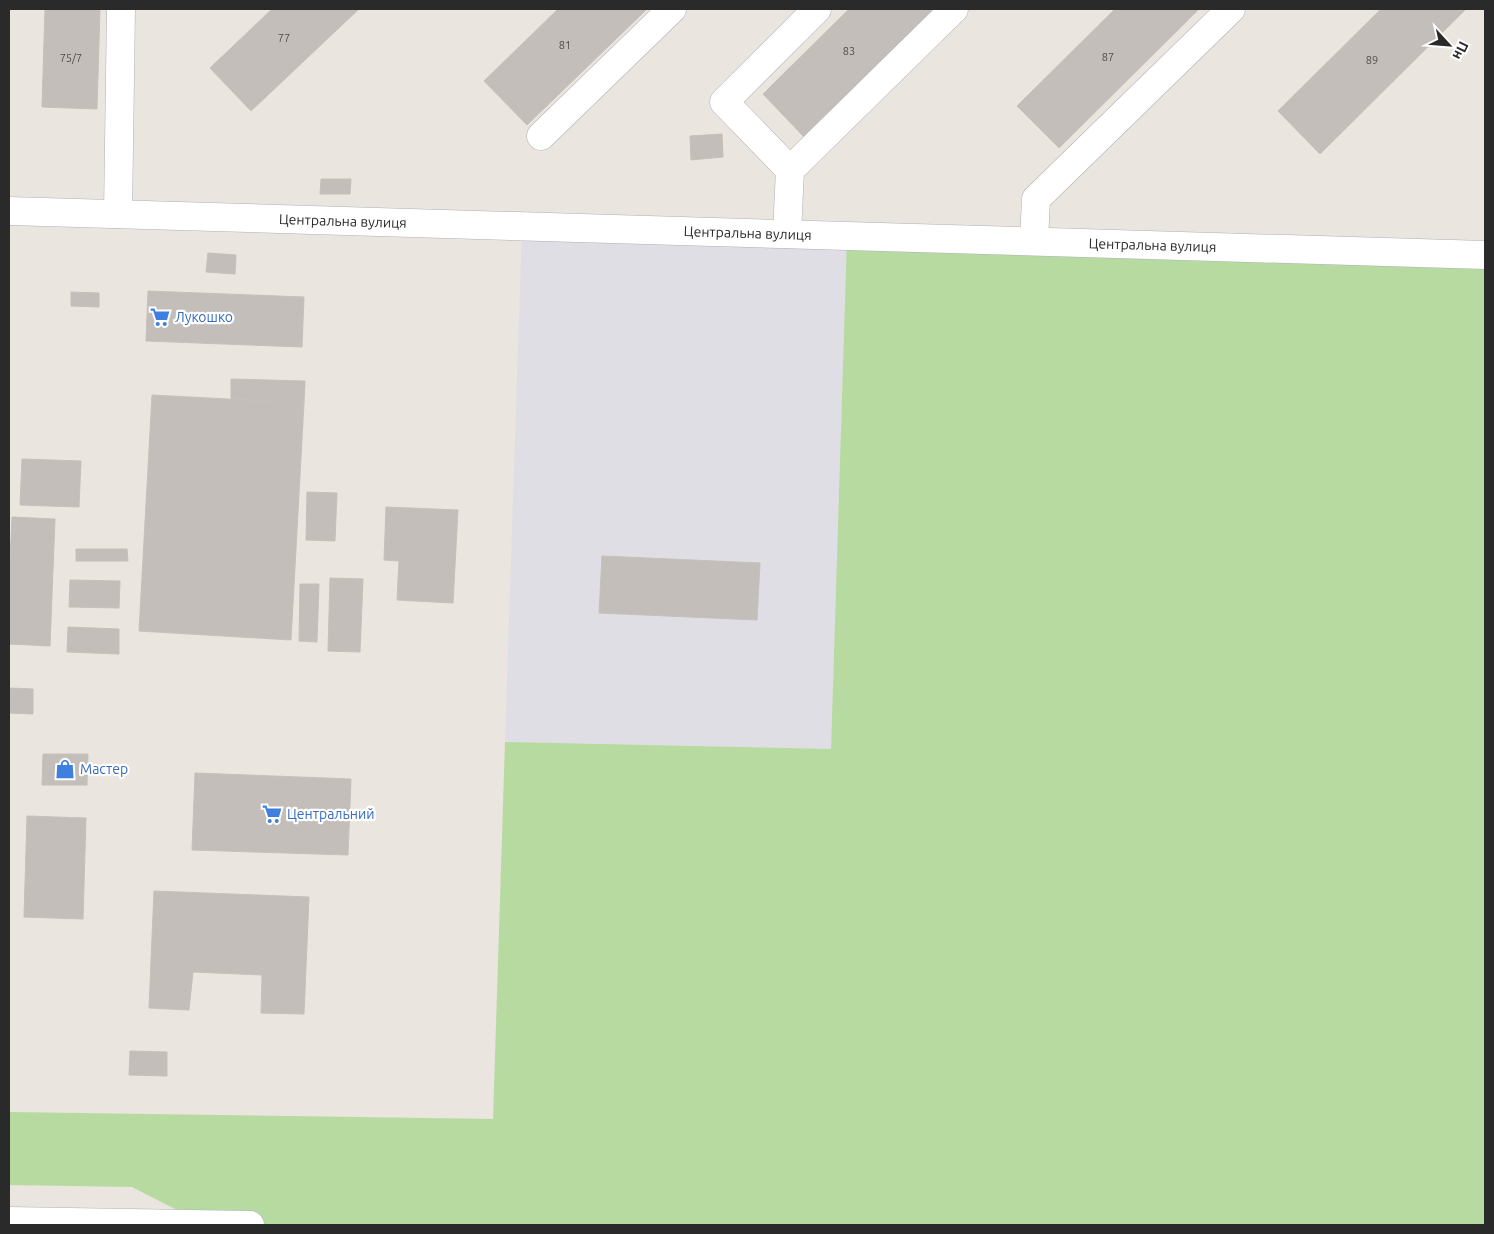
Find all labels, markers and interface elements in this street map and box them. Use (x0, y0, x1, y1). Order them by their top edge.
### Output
north arrow (1424, 20, 1474, 70)
house number: 77 (278, 32, 290, 44)
house number: 81 (559, 39, 571, 51)
text: Пн (1449, 39, 1472, 62)
house number: 83 (843, 45, 855, 57)
house number: 87 (1102, 51, 1114, 63)
house number: 75/7 (60, 52, 82, 64)
house number: 89 (1366, 54, 1378, 66)
street label: Центральна вулиця (279, 211, 407, 231)
street label: Центральна вулиця (684, 223, 812, 243)
street label: Центральна вулиця (1088, 235, 1217, 255)
supermarket icon: Лукошко (149, 306, 171, 328)
place label: Лукошко (175, 309, 233, 325)
shop icon: Мастер (54, 758, 76, 780)
place label: Мастер (80, 761, 128, 777)
supermarket icon: Центральний (261, 803, 283, 825)
place label: Центральний (287, 806, 375, 822)

